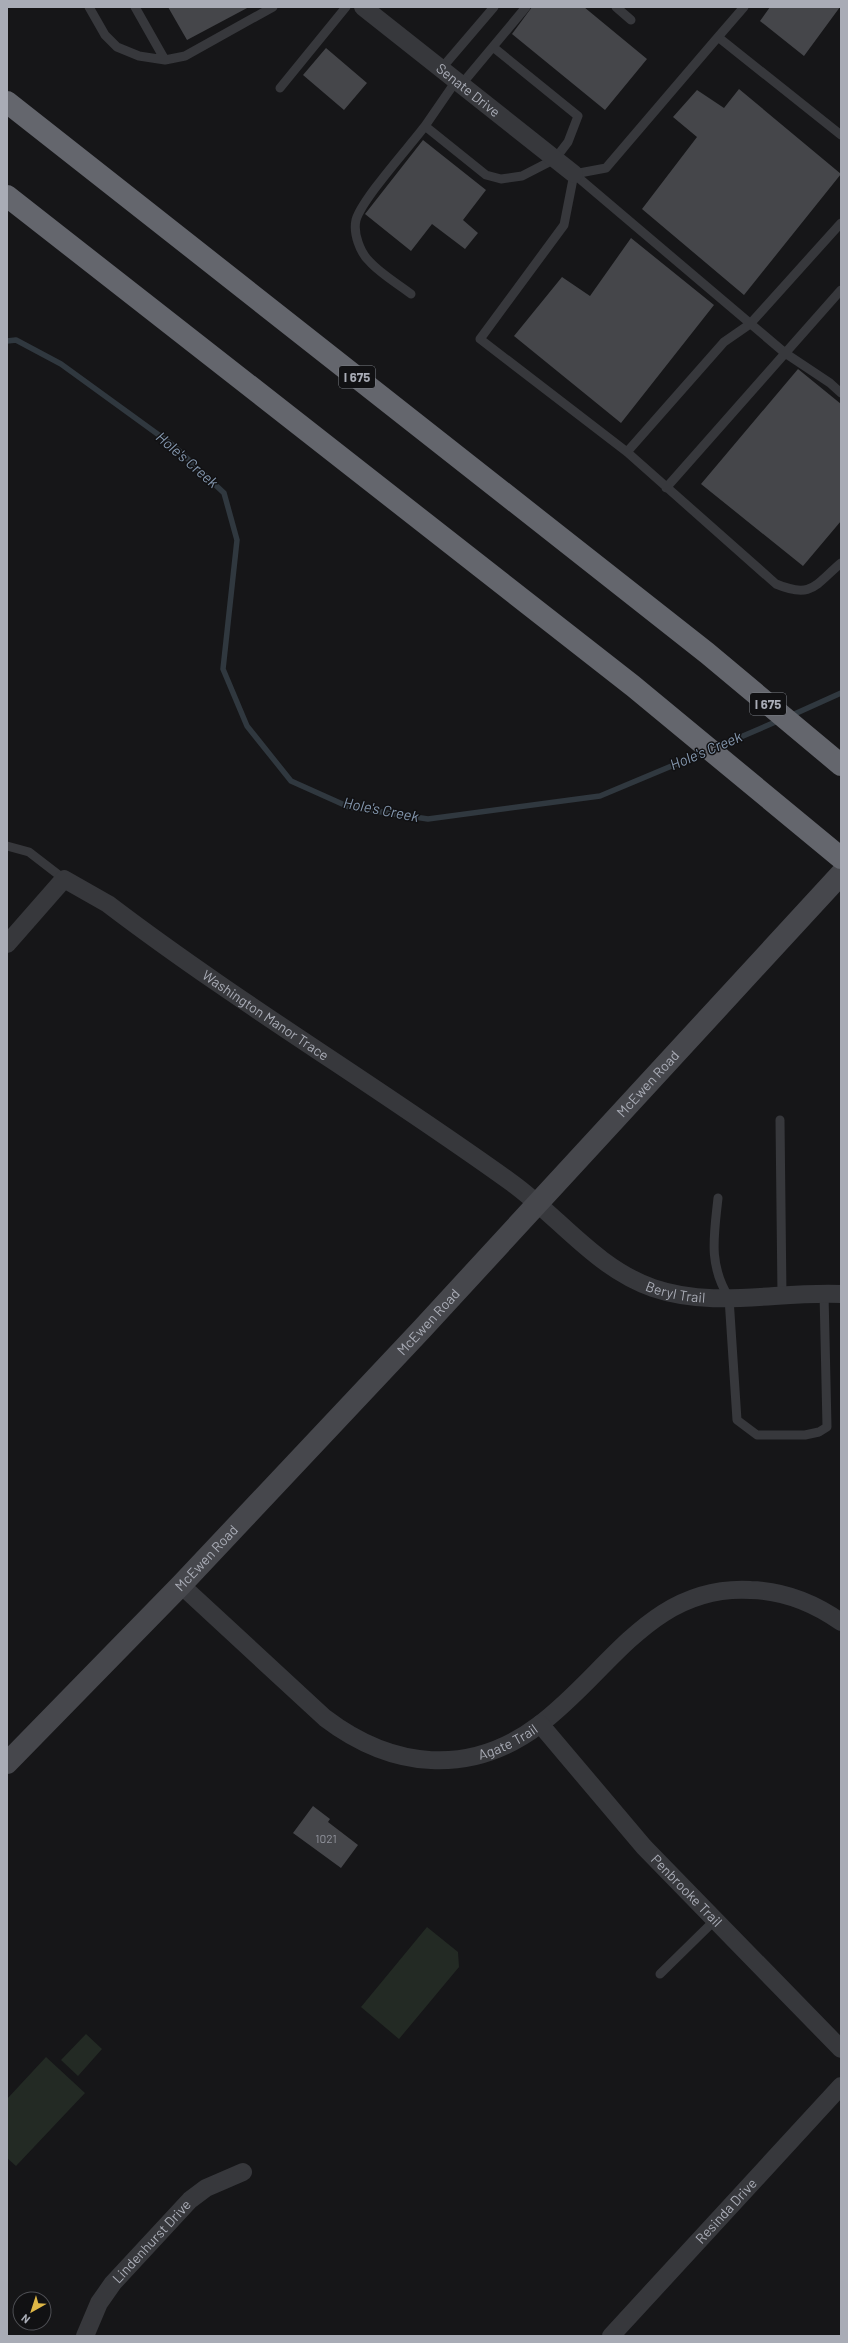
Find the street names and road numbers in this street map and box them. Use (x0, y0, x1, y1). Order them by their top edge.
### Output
street label: Senate Drive (433, 59, 504, 120)
road number: I 675 (339, 366, 375, 388)
road number: I 675 (750, 693, 786, 715)
street label: Washington Manor Trace (199, 966, 332, 1064)
street label: McEwen Road (613, 1047, 682, 1120)
street label: Beryl Trail (643, 1277, 706, 1306)
street label: McEwen Road (393, 1285, 463, 1358)
street label: McEwen Road (171, 1521, 241, 1594)
street label: Agate Trail (476, 1720, 541, 1763)
street label: Penbrooke Trail (648, 1851, 726, 1930)
street label: Resinda Drive (692, 2174, 760, 2247)
street label: Lindenhurst Drive (108, 2196, 194, 2286)

